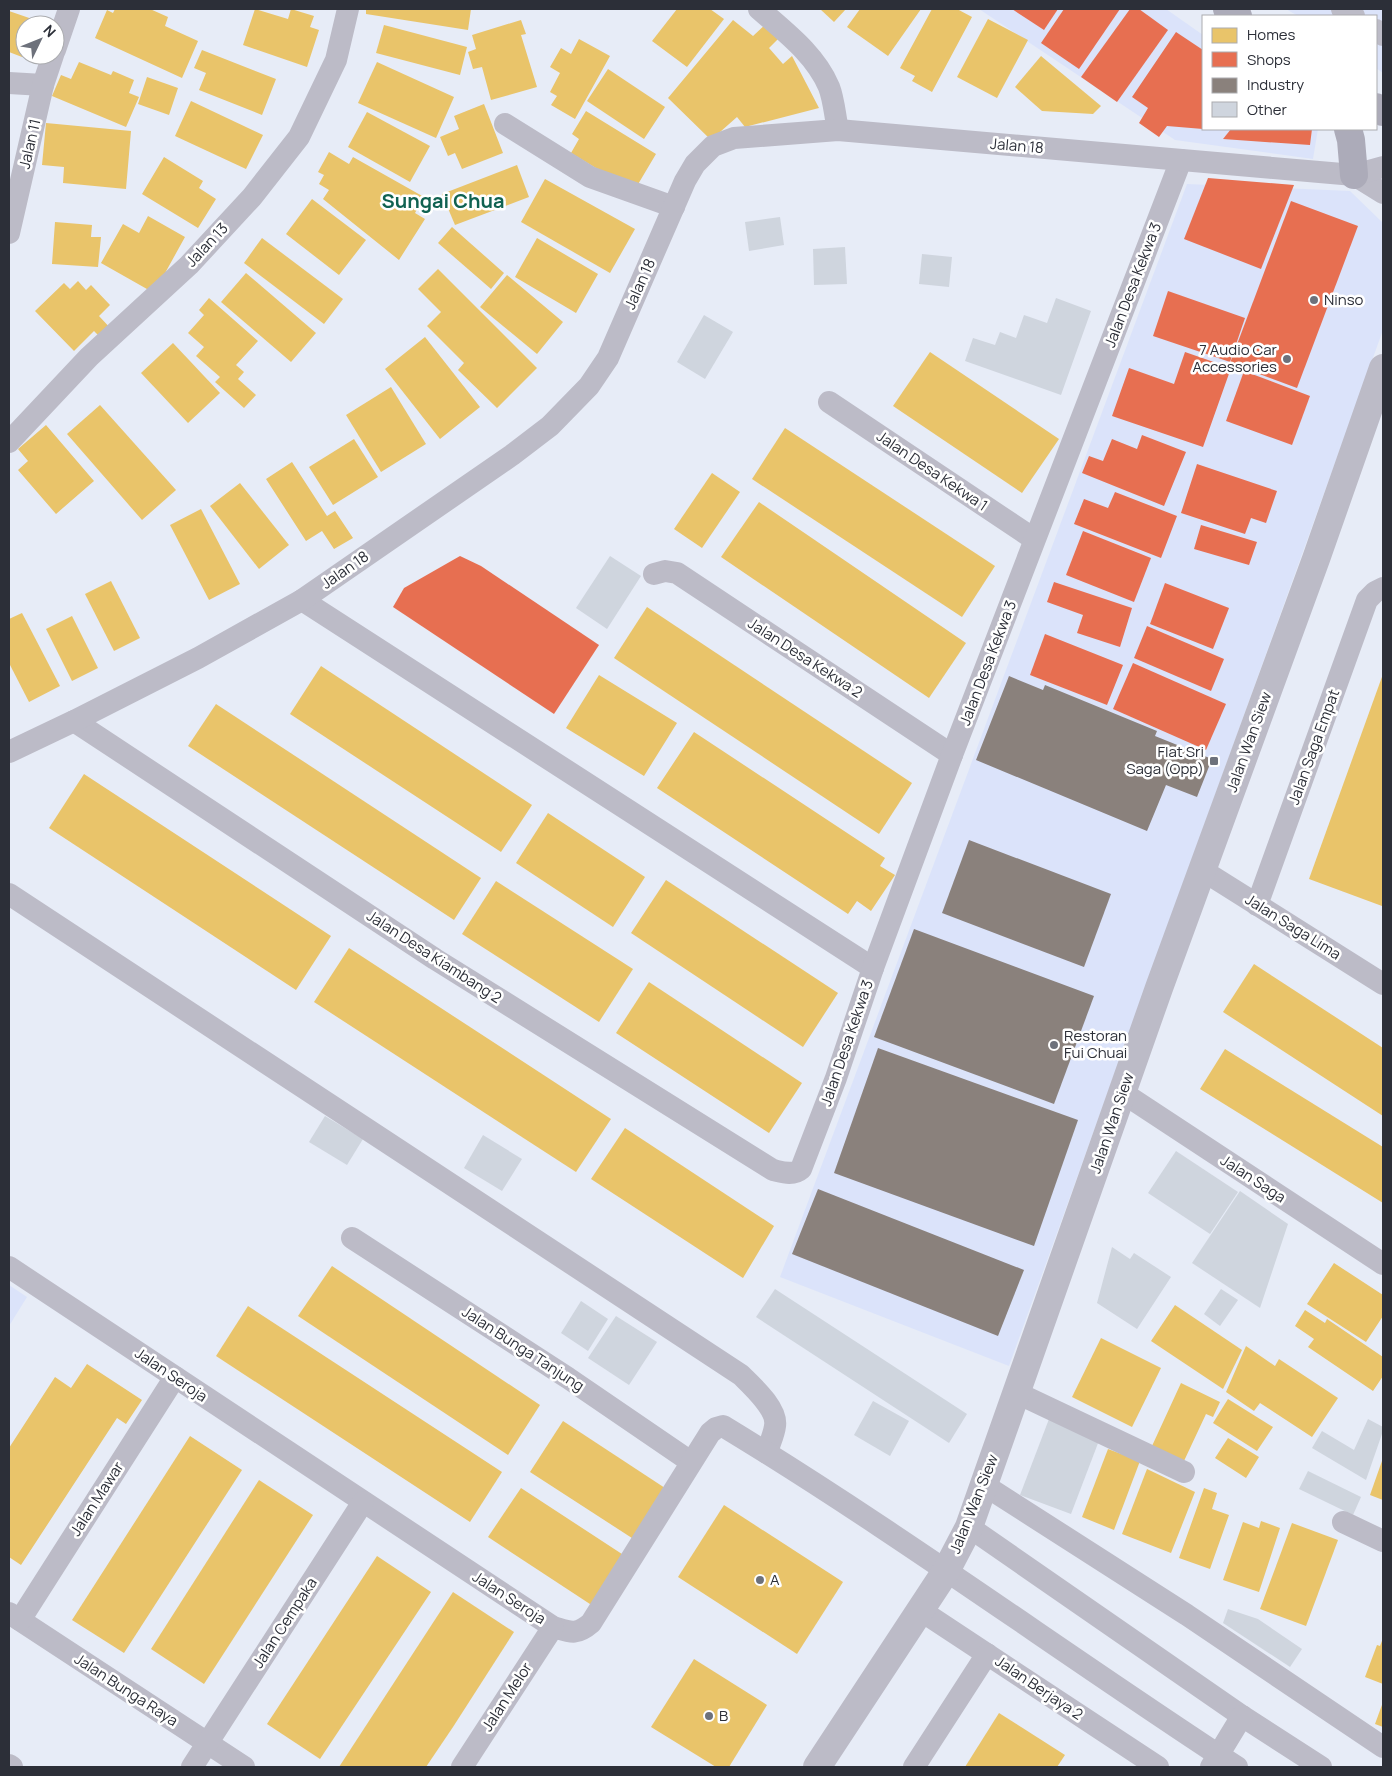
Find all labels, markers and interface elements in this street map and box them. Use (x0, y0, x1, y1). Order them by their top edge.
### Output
north arrow (15, 15, 65, 65)
legend (1202, 15, 1377, 130)
text: N (39, 21, 60, 41)
text: Homes (1247, 24, 1296, 45)
text: Shops (1247, 49, 1291, 70)
text: Industry (1247, 74, 1304, 95)
text: Other (1247, 99, 1288, 120)
street label: Jalan 11 (14, 117, 45, 171)
street label: Jalan 18 (989, 133, 1045, 158)
district label: Sungai Chua (382, 187, 504, 214)
street label: Jalan 13 (181, 218, 232, 271)
street label: Jalan Desa Kekwa 3 (1099, 219, 1166, 350)
street label: Jalan 18 (619, 255, 660, 313)
place label: Ninso (1324, 289, 1364, 310)
marker: Ninso (1308, 294, 1320, 306)
place label: 7 Audio Car Accessories (1192, 339, 1278, 377)
marker: 7 Audio Car Accessories (1281, 353, 1293, 365)
street label: Jalan Desa Kekwa 1 (873, 426, 992, 516)
street label: Jalan 18 (317, 546, 373, 594)
street label: Jalan Desa Kekwa 3 (954, 597, 1021, 728)
street label: Jalan Desa Kekwa 2 (744, 613, 867, 702)
street label: Jalan Saga Empat (1283, 686, 1344, 807)
street label: Jalan Wan Siew (1221, 688, 1277, 795)
place label: Flat Sri Saga (Opp) (1126, 741, 1204, 779)
marker: Flat Sri Saga (Opp) (1208, 755, 1220, 767)
street label: Jalan Saga Lima (1241, 889, 1345, 964)
street label: Jalan Desa Kiambang 2 (363, 905, 506, 1008)
street label: Jalan Desa Kekwa 3 (815, 977, 878, 1109)
place label: Restoran Fui Chuai (1064, 1025, 1127, 1063)
marker: Restoran Fui Chuai (1048, 1039, 1060, 1051)
street label: Jalan Wan Siew (1084, 1069, 1139, 1176)
street label: Jalan Saga (1217, 1150, 1290, 1207)
street label: Jalan Bunga Tanjung (458, 1301, 588, 1396)
street label: Jalan Seroja (131, 1343, 212, 1407)
street label: Jalan Wan Siew (944, 1451, 1003, 1557)
street label: Jalan Mawar (65, 1457, 129, 1540)
street label: Jalan Seroja (469, 1566, 550, 1629)
place label: A (770, 1569, 780, 1590)
street label: Jalan Cempaka (247, 1573, 322, 1672)
marker: A (754, 1574, 766, 1586)
street label: Jalan Bunga Raya (70, 1648, 182, 1731)
street label: Jalan Berjaya 2 (991, 1650, 1087, 1725)
street label: Jalan Melor (476, 1658, 537, 1735)
place label: B (719, 1705, 728, 1726)
marker: B (703, 1710, 715, 1722)

